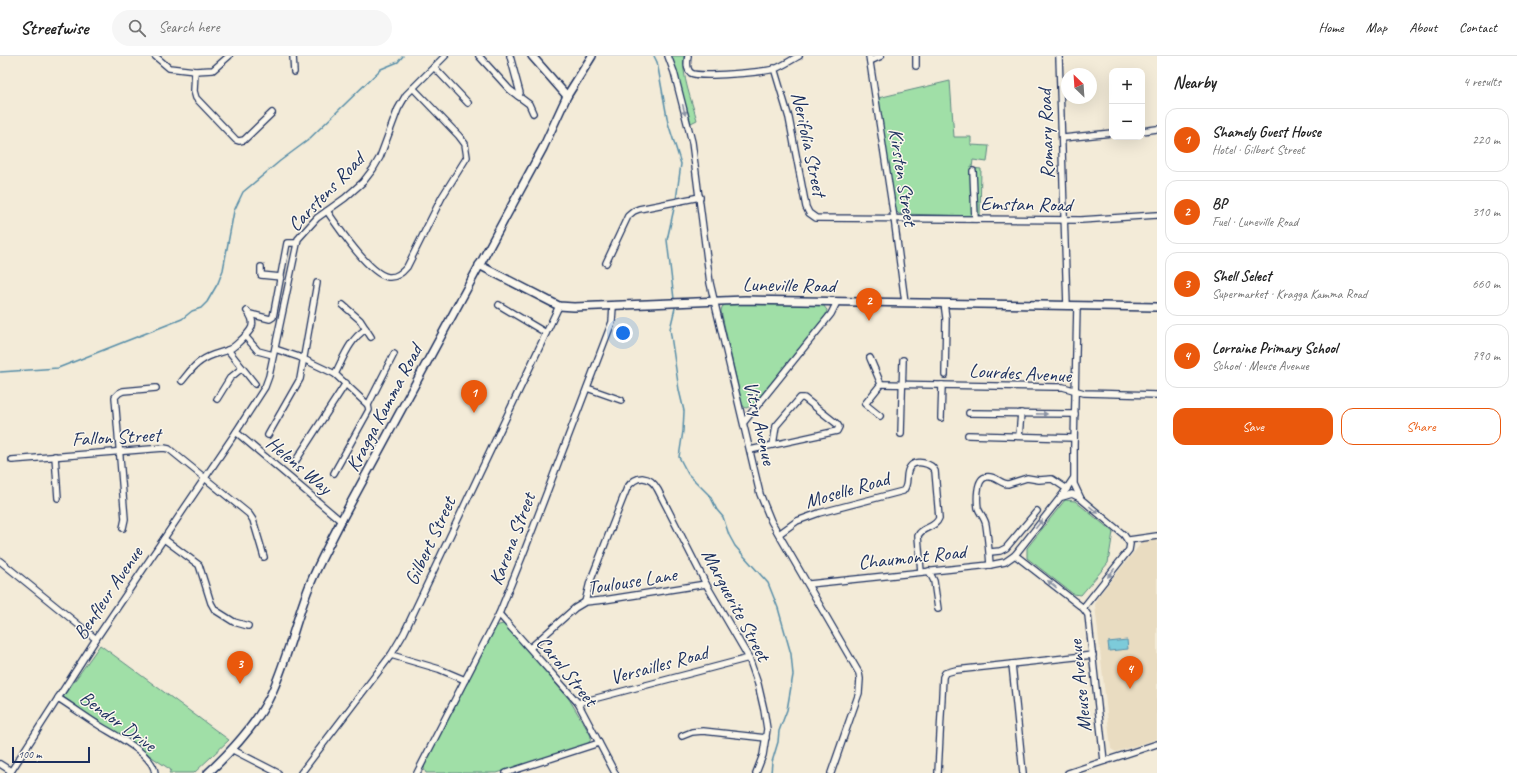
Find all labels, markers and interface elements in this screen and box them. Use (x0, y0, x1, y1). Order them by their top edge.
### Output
search box (112, 10, 392, 46)
text: Streetwise (20, 16, 88, 40)
icon: search (126, 17, 148, 39)
text: Search here (158, 18, 220, 37)
text: Home (1318, 19, 1344, 36)
text: Map (1366, 19, 1387, 36)
text: About (1409, 19, 1437, 36)
text: Contact (1459, 19, 1497, 36)
north arrow (1061, 68, 1097, 104)
map controls (1109, 68, 1145, 140)
button: + (1109, 68, 1145, 104)
text: Nearby (1173, 72, 1216, 93)
text: 4 results (1463, 74, 1501, 90)
street label: Romary Road (1032, 86, 1060, 179)
street label: Nerifolia Street (786, 90, 833, 202)
one-way arrow (681, 104, 687, 116)
button: − (1109, 104, 1145, 140)
text: Shamely Guest House (1212, 123, 1321, 142)
street label: Kirsten Street (883, 127, 923, 230)
text: 1 (1184, 132, 1190, 148)
text: 220 m (1472, 132, 1500, 148)
text: Hotel · Gilbert Street (1212, 142, 1305, 158)
street label: Carstens Road (282, 145, 372, 237)
street label: Emstan Road (980, 191, 1075, 217)
text: BP (1212, 195, 1227, 214)
text: 2 (1184, 204, 1190, 220)
text: 310 m (1472, 204, 1500, 220)
text: Fuel · Luneville Road (1212, 214, 1298, 230)
text: Shell Select (1212, 267, 1271, 286)
street label: Luneville Road (742, 272, 839, 298)
text: 3 (1184, 276, 1190, 292)
text: 660 m (1472, 276, 1500, 292)
text: Supermarket · Kragga Kamma Road (1212, 286, 1367, 302)
pin: 2 (856, 288, 882, 321)
your location (613, 323, 633, 343)
street label: Kragga Kamma Road (340, 337, 429, 476)
text: Lorraine Primary School (1212, 339, 1338, 358)
text: 4 (1184, 348, 1190, 364)
text: 790 m (1472, 348, 1500, 364)
street label: Lourdes Avenue (968, 358, 1073, 388)
text: School · Meuse Avenue (1212, 358, 1309, 374)
street label: Vitry Avenue (738, 379, 782, 469)
pin: 1 (461, 380, 487, 413)
button: Save (1173, 408, 1333, 445)
button: Share (1341, 408, 1501, 445)
one-way arrow (1036, 411, 1049, 417)
street label: Fallon Street (71, 422, 164, 452)
street label: Helens Way (261, 430, 339, 501)
street label: Moselle Road (802, 465, 895, 514)
street label: Karena Street (483, 487, 542, 589)
street label: Gilbert Street (399, 491, 462, 589)
one-way arrow (1089, 506, 1099, 515)
one-way arrow (1035, 518, 1044, 529)
street label: Chaumont Road (857, 539, 970, 575)
street label: Benfleur Avenue (68, 540, 149, 644)
street label: Marguerite Street (696, 545, 777, 667)
street label: Toulouse Lane (586, 561, 680, 600)
one-way arrow (1106, 567, 1115, 578)
one-way arrow (1046, 580, 1057, 589)
street label: Carol Street (531, 631, 605, 713)
street label: Meuse Avenue (1063, 637, 1097, 733)
street label: Versailles Road (607, 639, 714, 690)
pin: 3 (227, 651, 253, 684)
pin: 4 (1117, 656, 1143, 689)
street label: Bendor Drive (75, 685, 162, 758)
scale bar (12, 745, 90, 764)
text: 100 m (18, 747, 42, 761)

